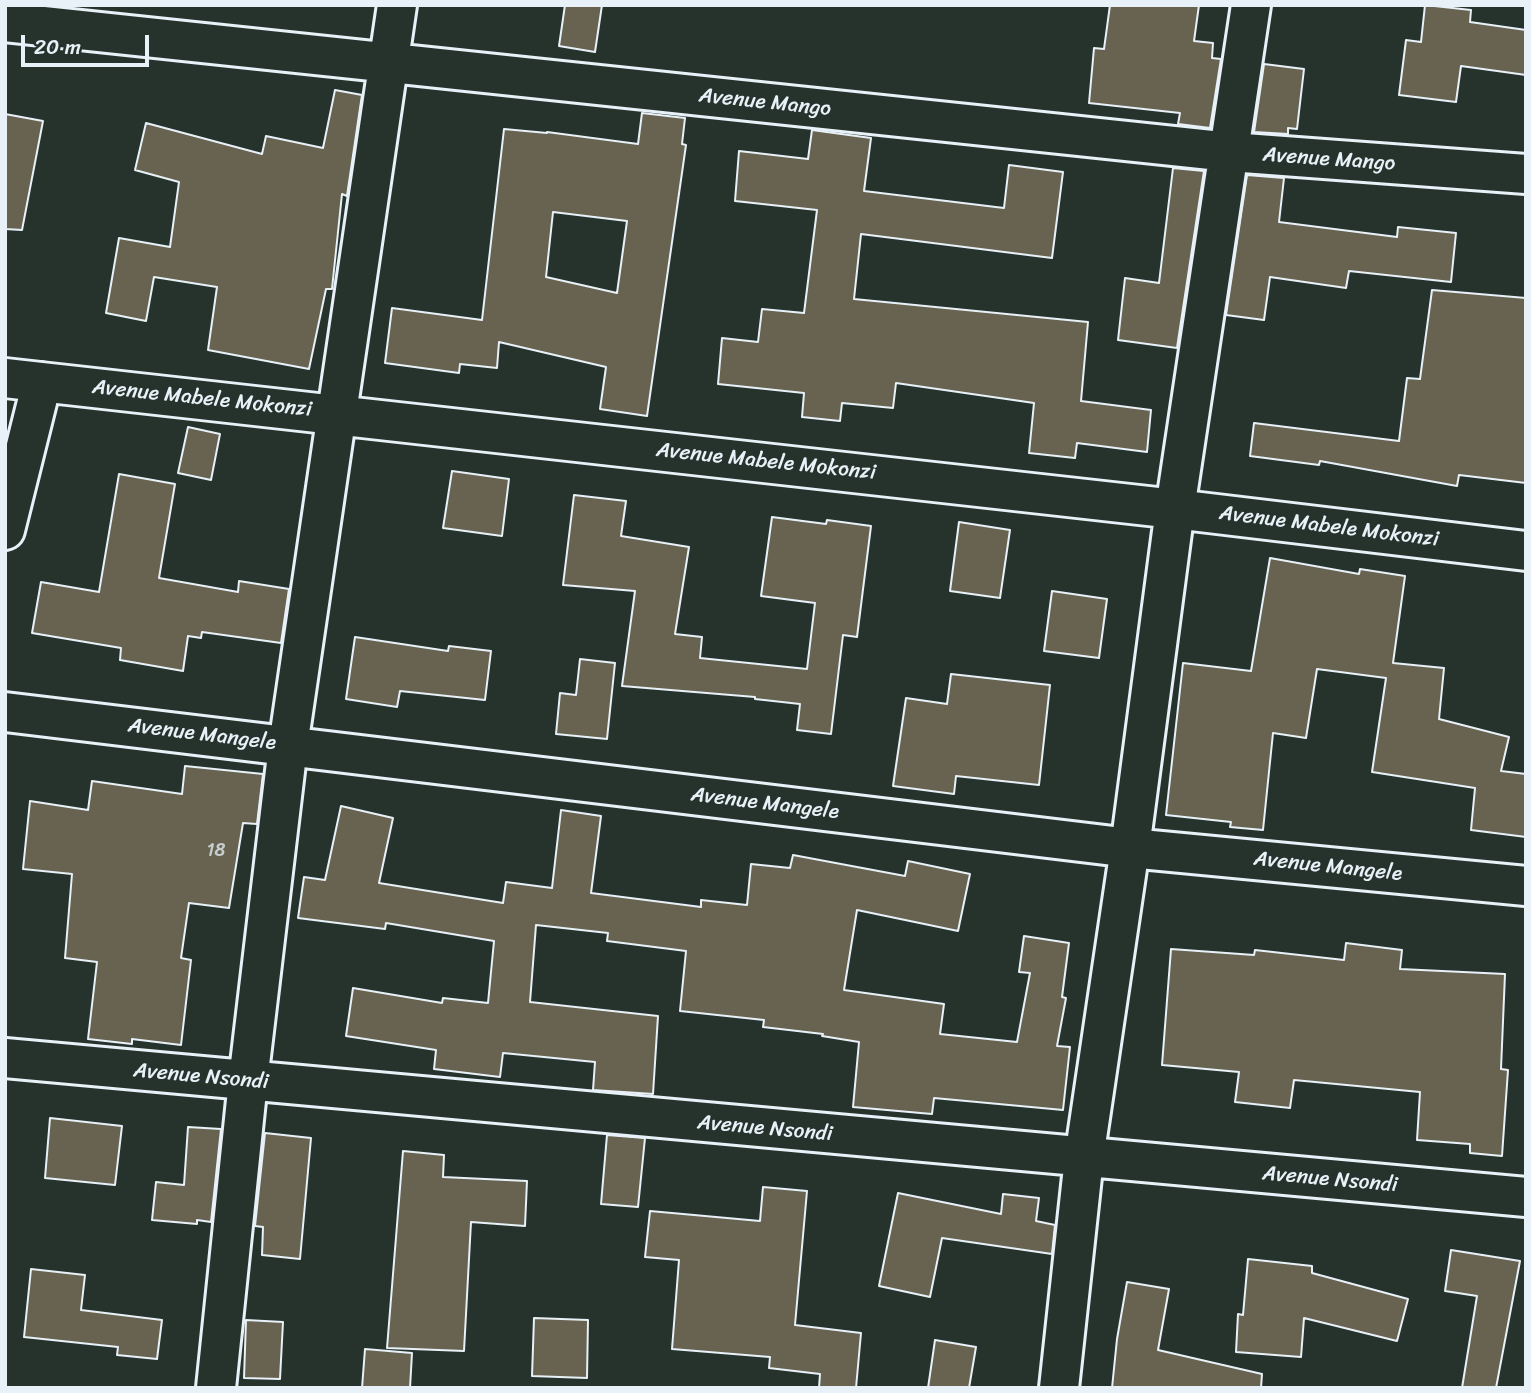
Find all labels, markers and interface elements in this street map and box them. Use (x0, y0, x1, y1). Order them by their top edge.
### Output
scale bar (24, 21, 152, 65)
text: 20 m (34, 28, 81, 66)
street label: Avenue Mango (698, 84, 832, 122)
street label: Avenue Mango (1262, 143, 1396, 177)
street label: Avenue Mabele Mokonzi (91, 375, 313, 423)
street label: Avenue Mabele Mokonzi (655, 438, 877, 486)
street label: Avenue Mabele Mokonzi (1218, 501, 1440, 553)
street label: Avenue Mangele (127, 713, 277, 757)
street label: Avenue Mangele (690, 782, 840, 826)
house number: 18 (207, 840, 225, 862)
street label: Avenue Mangele (1253, 847, 1403, 887)
street label: Avenue Nsondi (132, 1059, 270, 1095)
street label: Avenue Nsondi (696, 1111, 834, 1147)
street label: Avenue Nsondi (1261, 1162, 1399, 1198)

